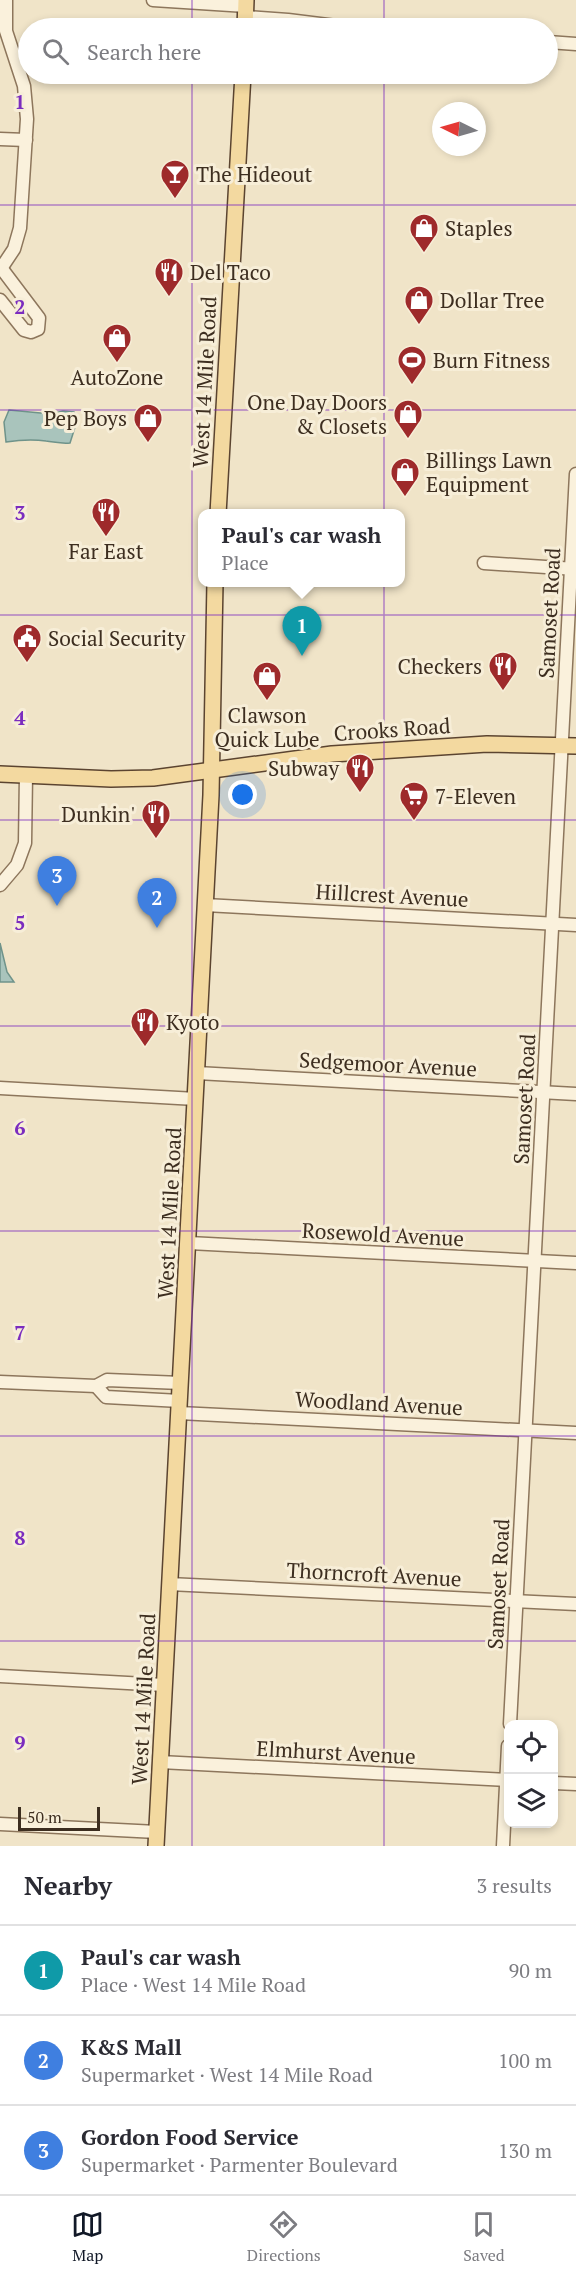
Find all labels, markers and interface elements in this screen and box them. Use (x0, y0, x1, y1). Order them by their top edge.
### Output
search box (18, 18, 558, 84)
icon: search (39, 35, 72, 68)
text: Search here (87, 37, 201, 66)
text: 1 (14, 88, 26, 115)
north arrow (432, 102, 486, 156)
bar icon: The Hideout (159, 158, 191, 200)
place label: The Hideout (196, 160, 312, 188)
shop icon: Staples (408, 212, 440, 254)
place label: Staples (445, 214, 513, 242)
restaurant icon: Del Taco (153, 256, 185, 298)
place label: Del Taco (190, 258, 271, 286)
shop icon: Dollar Tree (403, 284, 435, 326)
place label: Dollar Tree (440, 286, 544, 314)
text: 2 (14, 293, 26, 320)
street label: West 14 Mile Road (186, 295, 222, 468)
shop icon: AutoZone (101, 322, 133, 364)
sports icon: Burn Fitness (396, 344, 428, 386)
place label: Burn Fitness (433, 346, 550, 374)
place label: AutoZone (71, 363, 163, 391)
place label: One Day Doors & Closets (247, 388, 387, 440)
shop icon: One Day Doors & Closets (392, 398, 424, 440)
shop icon: Pep Boys (132, 402, 164, 444)
place label: Pep Boys (44, 404, 127, 432)
place label: Billings Lawn Equipment (426, 446, 552, 498)
shop icon: Billings Lawn Equipment (389, 456, 421, 498)
restaurant icon: Far East (90, 496, 122, 538)
text: 3 (14, 499, 26, 526)
popup (198, 509, 405, 587)
text: Paul's car wash (222, 520, 381, 549)
place label: Far East (69, 537, 144, 565)
street label: Samoset Road (532, 547, 566, 679)
text: Place (222, 549, 269, 576)
pin: 1 (282, 606, 322, 656)
public building icon: Social Security (11, 622, 43, 664)
place label: Social Security (48, 624, 186, 652)
restaurant icon: Checkers (487, 650, 519, 692)
place label: Checkers (397, 652, 482, 680)
shop icon: Clawson Quick Lube (251, 660, 283, 702)
place label: Clawson Quick Lube (214, 701, 320, 753)
text: 4 (14, 704, 26, 731)
street label: Crooks Road (333, 711, 452, 747)
restaurant icon: Subway (344, 752, 376, 794)
place label: Subway (268, 754, 339, 782)
your location (228, 780, 257, 809)
supermarket icon: 7-Eleven (398, 780, 430, 822)
place label: 7-Eleven (435, 782, 517, 810)
restaurant icon: Dunkin' (140, 798, 172, 840)
place label: Dunkin' (61, 800, 135, 828)
pin: 3 (38, 856, 76, 906)
street label: Hillcrest Avenue (315, 877, 469, 913)
pin: 2 (138, 878, 176, 928)
text: 5 (14, 909, 26, 936)
restaurant icon: Kyoto (129, 1006, 161, 1048)
place label: Kyoto (166, 1008, 219, 1036)
street label: Samoset Road (507, 1033, 541, 1165)
street label: Sedgemoor Avenue (298, 1045, 478, 1083)
text: 6 (14, 1114, 26, 1141)
street label: West 14 Mile Road (151, 1126, 187, 1299)
street label: Rosewold Avenue (301, 1216, 465, 1252)
text: 7 (14, 1319, 26, 1346)
street label: Woodland Avenue (295, 1385, 463, 1421)
street label: Samoset Road (481, 1518, 515, 1650)
text: 8 (14, 1524, 26, 1551)
street label: Thorncroft Avenue (286, 1555, 462, 1593)
street label: West 14 Mile Road (125, 1612, 161, 1785)
map controls (504, 1720, 558, 1828)
button: locate (504, 1720, 558, 1774)
text: 9 (14, 1729, 26, 1756)
street label: Elmhurst Avenue (256, 1734, 416, 1770)
button: layers (504, 1774, 558, 1828)
scale bar (18, 1804, 100, 1832)
text: 50 m (27, 1806, 62, 1828)
text: Nearby (24, 1868, 112, 1902)
text: 3 results (477, 1872, 552, 1899)
text: Paul's car wash (81, 1942, 241, 1971)
text: 1 (38, 1957, 49, 1984)
text: 90 m (509, 1957, 552, 1984)
text: Place · West 14 Mile Road (81, 1971, 306, 1998)
text: K&S Mall (81, 2032, 182, 2061)
text: 2 (38, 2047, 49, 2074)
text: 100 m (498, 2047, 552, 2074)
text: Supermarket · West 14 Mile Road (81, 2061, 373, 2088)
text: Gordon Food Service (81, 2122, 298, 2151)
text: 3 (38, 2137, 49, 2164)
text: 130 m (498, 2137, 552, 2164)
text: Supermarket · Parmenter Boulevard (81, 2151, 398, 2178)
tab: Map (71, 2208, 104, 2266)
tab: Directions (247, 2208, 321, 2266)
tab: Saved (463, 2208, 505, 2266)

